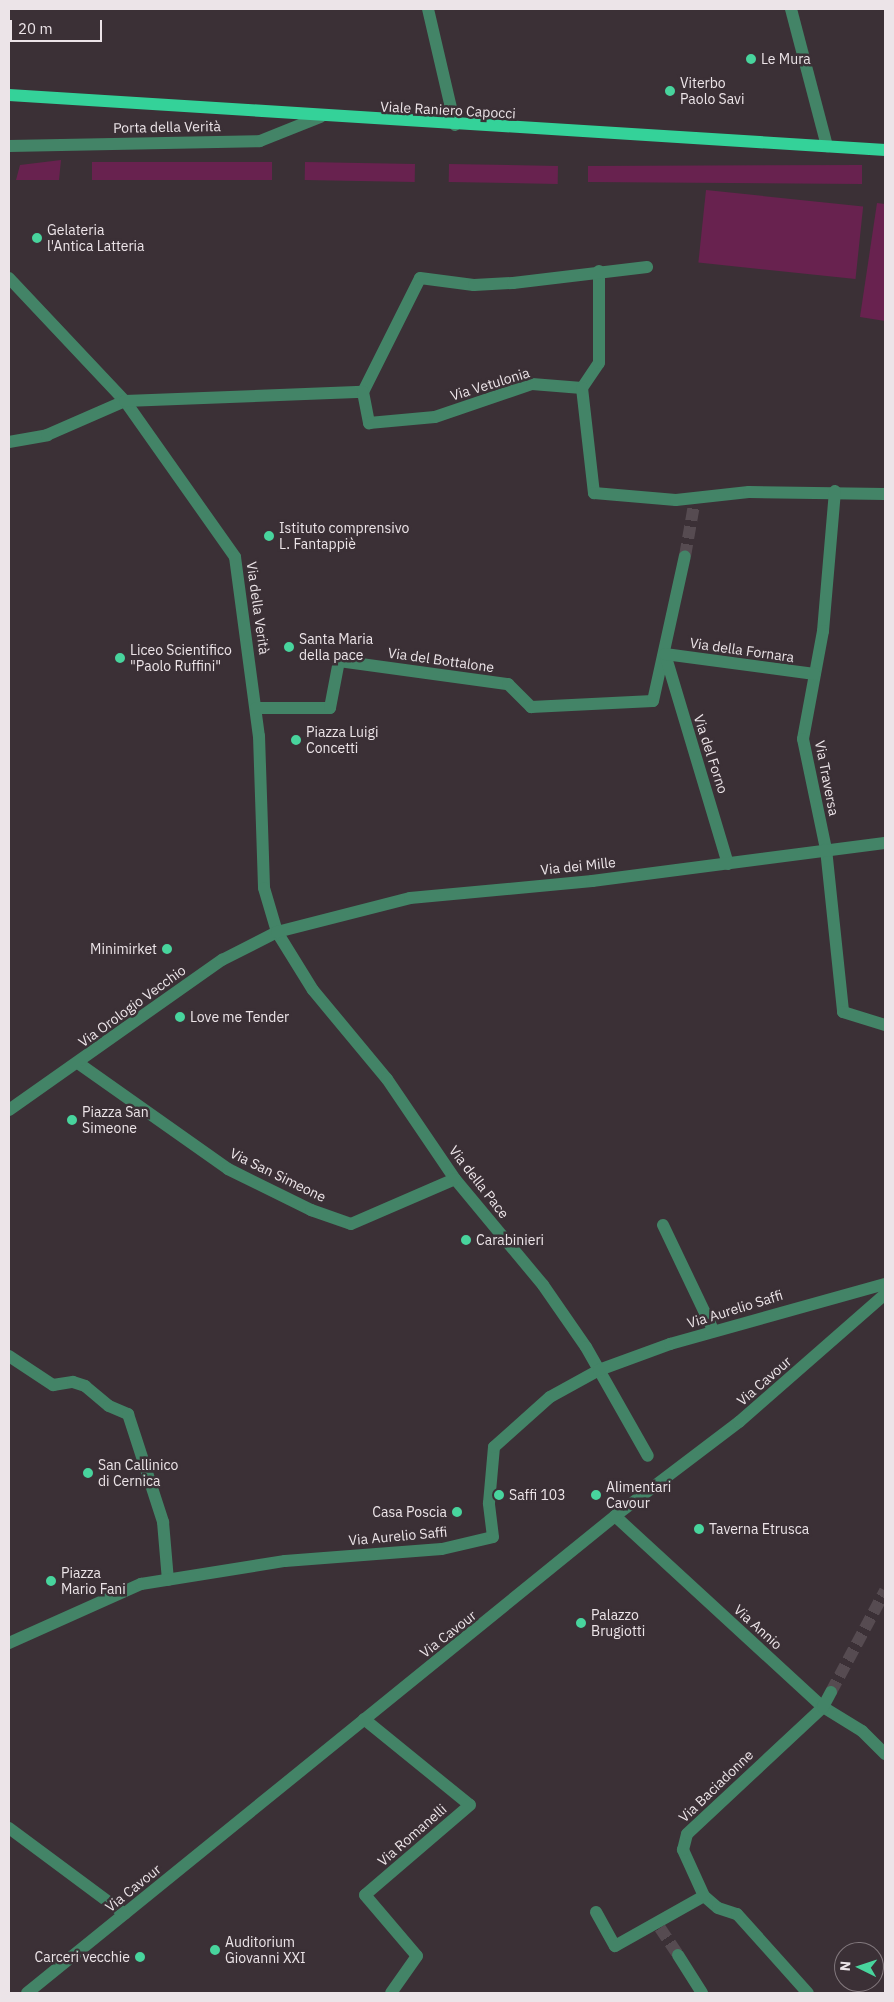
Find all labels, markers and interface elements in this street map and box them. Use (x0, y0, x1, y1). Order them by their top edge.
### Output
scale bar (12, 10, 105, 42)
text: 20 m (18, 19, 53, 38)
place label: Le Mura (761, 51, 811, 67)
marker: Le Mura (745, 53, 757, 65)
place label: Viterbo Paolo Savi (680, 75, 744, 108)
marker: Viterbo Paolo Savi (664, 85, 676, 97)
street label: Viale Raniero Capocci (380, 98, 516, 122)
street label: Porta della Verità (113, 118, 221, 136)
place label: Gelateria l'Antica Latteria (47, 222, 145, 254)
marker: Gelateria l'Antica Latteria (31, 232, 43, 244)
street label: Via Vetulonia (448, 364, 532, 404)
place label: Istituto comprensivo L. Fantappiè (279, 520, 409, 552)
marker: Istituto comprensivo L. Fantappiè (263, 530, 275, 542)
street label: Via della Verità (243, 560, 273, 656)
place label: Santa Maria della pace (299, 631, 373, 664)
street label: Via della Fornara (689, 634, 795, 666)
marker: Santa Maria della pace (283, 641, 295, 653)
place label: Liceo Scientifico "Paolo Ruffini" (130, 642, 232, 674)
street label: Via del Bottalone (387, 644, 495, 676)
marker: Liceo Scientifico "Paolo Ruffini" (114, 652, 126, 664)
street label: Via del Forno (690, 712, 732, 796)
place label: Piazza Luigi Concetti (306, 724, 378, 756)
marker: Piazza Luigi Concetti (290, 734, 302, 746)
street label: Via Traversa (811, 739, 843, 817)
street label: Via dei Mille (540, 854, 616, 878)
place label: Minimirket (90, 941, 157, 957)
marker: Minimirket (161, 943, 173, 955)
street label: Via Orologio Vecchio (75, 961, 189, 1051)
place label: Love me Tender (190, 1009, 289, 1025)
marker: Love me Tender (174, 1011, 186, 1023)
place label: Piazza San Simeone (82, 1104, 149, 1136)
marker: Piazza San Simeone (66, 1114, 78, 1126)
street label: Via della Pace (445, 1142, 513, 1222)
street label: Via San Simeone (227, 1145, 329, 1205)
place label: Carabinieri (476, 1232, 544, 1248)
marker: Carabinieri (460, 1234, 472, 1246)
street label: Via Aurelio Saffi (685, 1286, 785, 1332)
street label: Via Cavour (733, 1353, 795, 1409)
place label: San Callinico di Cernica (98, 1457, 178, 1490)
marker: San Callinico di Cernica (82, 1467, 94, 1479)
place label: Alimentari Cavour (606, 1479, 671, 1511)
place label: Saffi 103 (509, 1487, 566, 1503)
marker: Saffi 103 (493, 1489, 505, 1501)
marker: Alimentari Cavour (590, 1489, 602, 1501)
place label: Casa Poscia (372, 1504, 447, 1520)
marker: Casa Poscia (451, 1506, 463, 1518)
place label: Taverna Etrusca (709, 1521, 809, 1537)
street label: Via Aurelio Saffi (348, 1523, 448, 1549)
marker: Taverna Etrusca (693, 1523, 705, 1535)
place label: Piazza Mario Fani (61, 1565, 126, 1598)
marker: Piazza Mario Fani (45, 1575, 57, 1587)
street label: Via Annio (730, 1601, 786, 1653)
street label: Via Cavour (417, 1607, 479, 1661)
place label: Palazzo Brugiotti (591, 1607, 645, 1640)
marker: Palazzo Brugiotti (575, 1617, 587, 1629)
street label: Via Baciadonne (675, 1746, 757, 1826)
street label: Via Romanelli (374, 1801, 450, 1869)
street label: Via Cavour (102, 1861, 164, 1915)
place label: Auditorium Giovanni XXI (225, 1934, 306, 1966)
north arrow (834, 1942, 884, 1992)
marker: Auditorium Giovanni XXI (209, 1944, 221, 1956)
place label: Carceri vecchie (35, 1949, 130, 1965)
marker: Carceri vecchie (134, 1951, 146, 1963)
text: N (836, 1960, 854, 1972)

